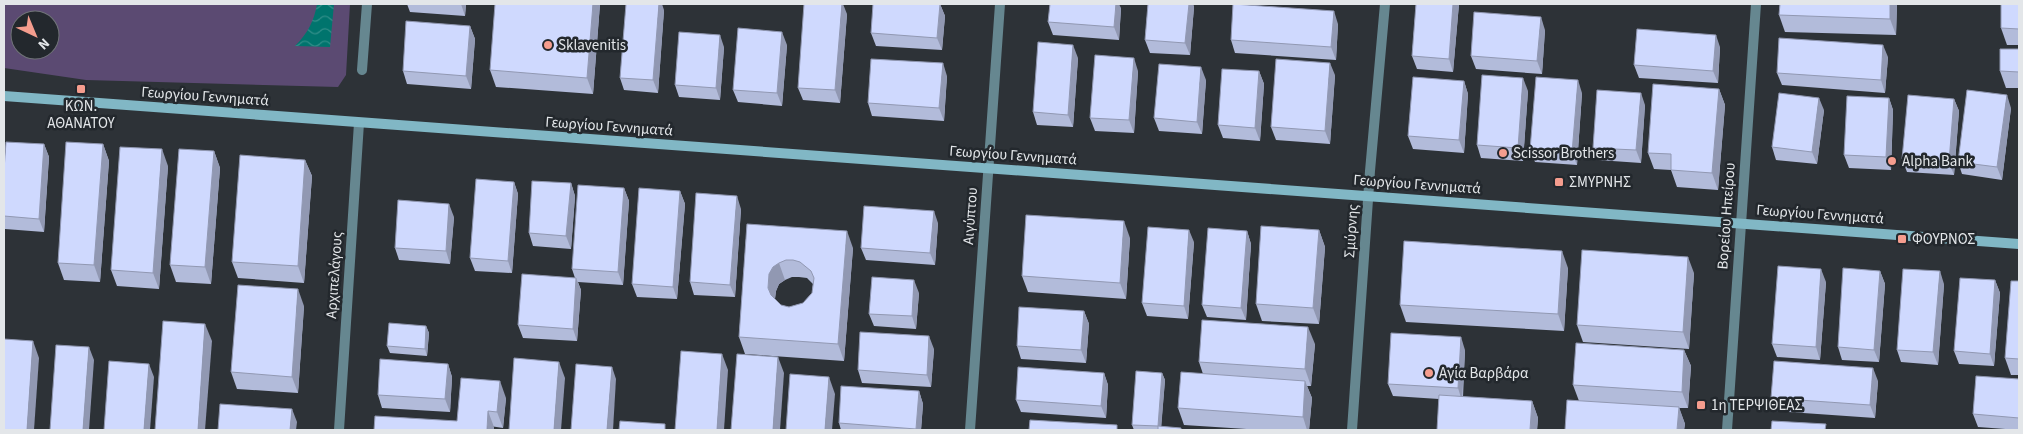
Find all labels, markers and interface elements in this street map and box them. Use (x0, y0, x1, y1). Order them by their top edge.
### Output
north arrow (10, 10, 60, 60)
text: N (33, 33, 54, 54)
place label: Sklavenitis (558, 35, 626, 56)
marker: Sklavenitis (542, 39, 554, 51)
street label: Γεωργίου Γεννηματά (141, 82, 270, 111)
marker: ΚΩΝ. ΑΘΑΝΑΤΟΥ (75, 83, 87, 95)
place label: ΚΩΝ. ΑΘΑΝΑΤΟΥ (47, 96, 116, 134)
street label: Γεωργίου Γεννηματά (545, 112, 674, 141)
street label: Γεωργίου Γεννηματά (949, 141, 1078, 170)
place label: Scissor Brothers (1513, 143, 1614, 164)
marker: Scissor Brothers (1497, 147, 1509, 159)
place label: Alpha Bank (1902, 151, 1974, 172)
marker: Alpha Bank (1886, 155, 1898, 167)
street label: Βορείου Ηπείρου (1712, 162, 1741, 270)
street label: Γεωργίου Γεννηματά (1353, 170, 1482, 199)
place label: ΣΜΥΡΝΗΣ (1569, 172, 1631, 193)
marker: ΣΜΥΡΝΗΣ (1553, 176, 1565, 188)
street label: Αιγύπτου (958, 187, 983, 246)
street label: Γεωργίου Γεννηματά (1756, 200, 1885, 229)
street label: Σμύρνης (1339, 203, 1364, 259)
place label: ΦΟΥΡΝΟΣ (1912, 229, 1975, 250)
street label: Αρχιπελάγους (321, 230, 348, 319)
marker: ΦΟΥΡΝΟΣ (1896, 233, 1908, 245)
place label: Αγία Βαρβάρα (1439, 363, 1529, 384)
marker: Αγία Βαρβάρα (1423, 367, 1435, 379)
place label: 1η ΤΕΡΨΙΘΕΑΣ (1711, 395, 1803, 416)
marker: 1η ΤΕΡΨΙΘΕΑΣ (1695, 399, 1707, 411)

